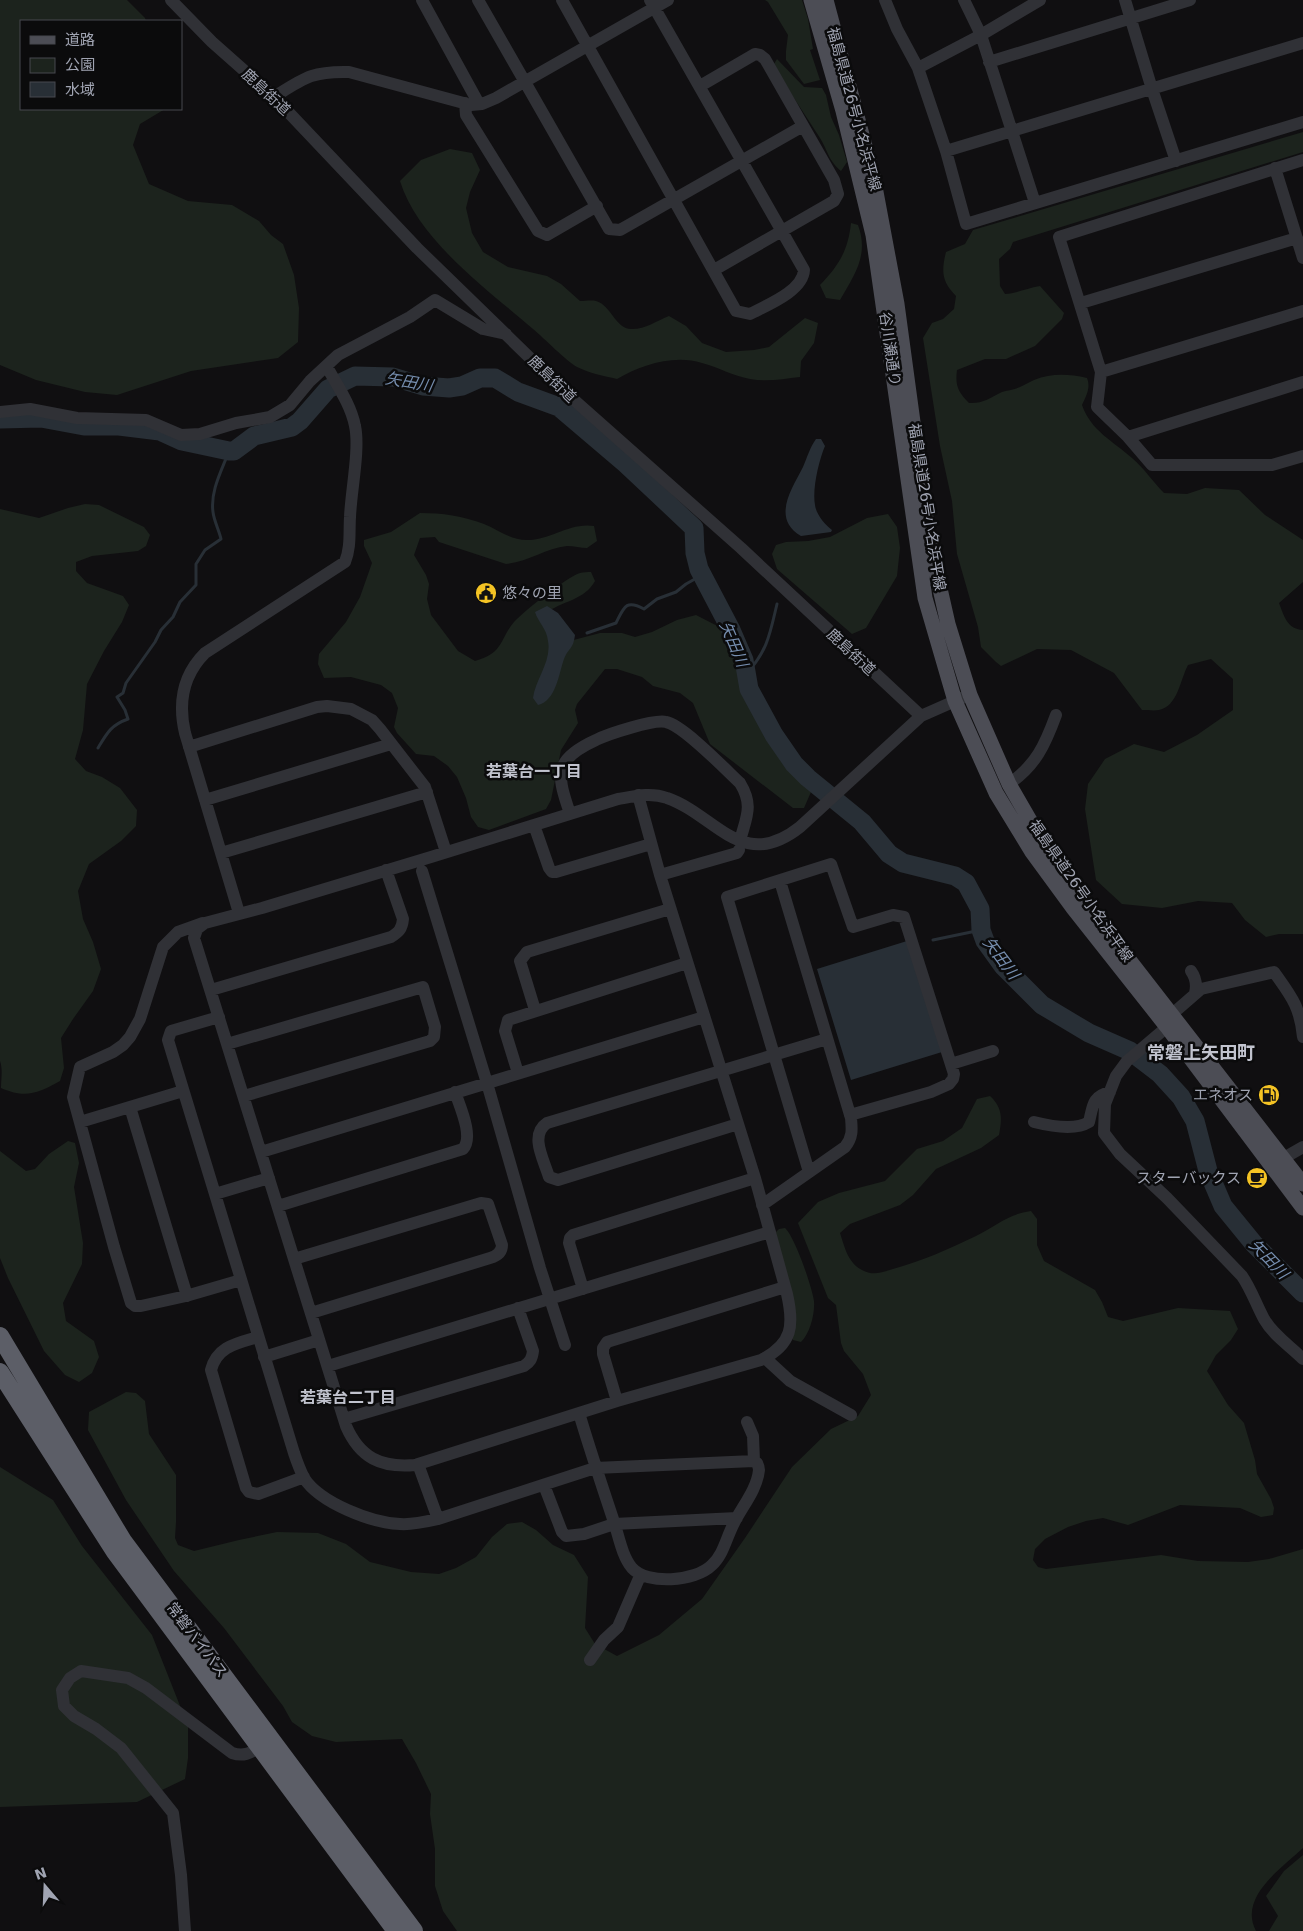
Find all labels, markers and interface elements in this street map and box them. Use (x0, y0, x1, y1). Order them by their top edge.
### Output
legend (20, 20, 182, 110)
street label: 福島県道26号小名浜平線 (823, 25, 885, 193)
text: 道路 (65, 31, 95, 49)
text: 公園 (65, 56, 95, 74)
street label: 鹿島街道 (238, 65, 294, 119)
text: 水域 (65, 81, 95, 99)
street label: 谷川瀬通り (876, 311, 904, 387)
street label: 鹿島街道 (524, 352, 580, 406)
water label: 矢田川 (384, 368, 436, 396)
street label: 福島県道26号小名浜平線 (905, 422, 949, 592)
public building icon: 悠々の里 (474, 581, 498, 605)
place label: 悠々の里 (502, 584, 562, 602)
water label: 矢田川 (716, 618, 753, 672)
street label: 鹿島街道 (823, 625, 879, 679)
district label: 若葉台一丁目 (486, 762, 582, 781)
street label: 福島県道26号小名浜平線 (1025, 817, 1137, 965)
water label: 矢田川 (979, 933, 1024, 984)
district label: 常磐上矢田町 (1147, 1042, 1255, 1063)
fuel station icon: エネオス (1257, 1083, 1281, 1107)
place label: エネオス (1193, 1086, 1253, 1104)
cafe icon: スターバックス (1245, 1166, 1269, 1190)
place label: スターバックス (1137, 1169, 1241, 1187)
water label: 矢田川 (1245, 1235, 1294, 1284)
district label: 若葉台二丁目 (300, 1388, 396, 1407)
street label: 常磐バイパス (163, 1599, 231, 1681)
north arrow (20, 1861, 70, 1911)
text: N (33, 1864, 49, 1883)

